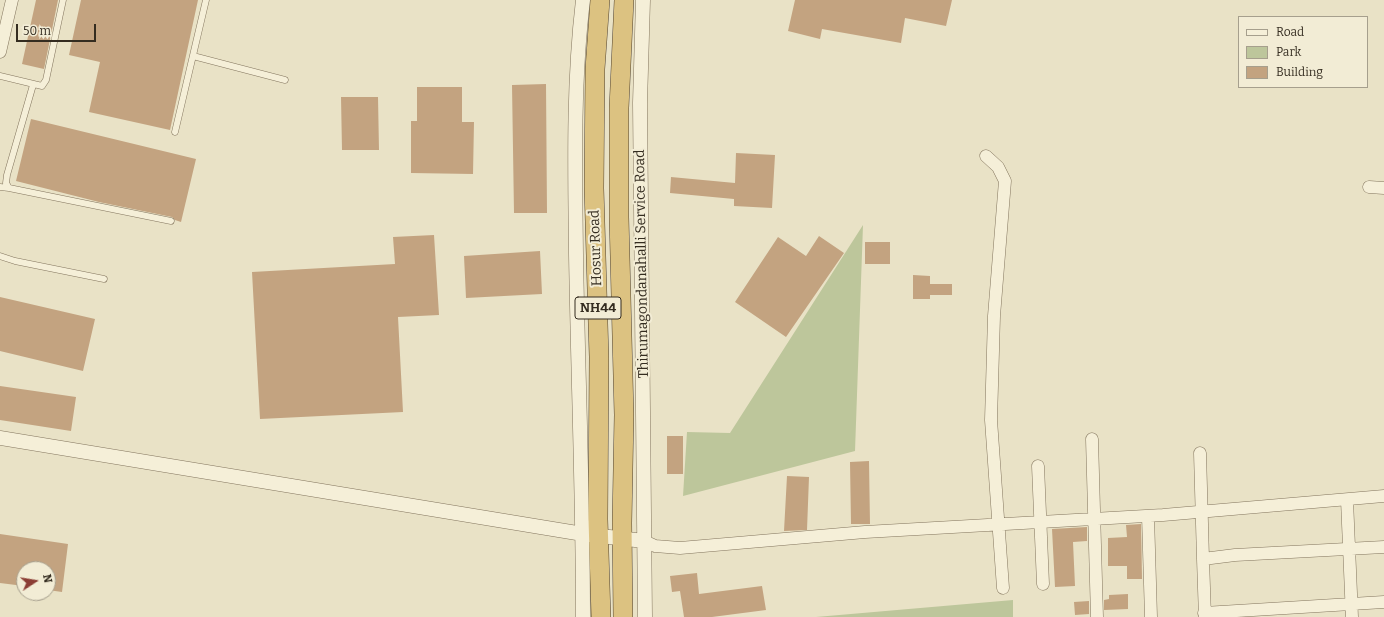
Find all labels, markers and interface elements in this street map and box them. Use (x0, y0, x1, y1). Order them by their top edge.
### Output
scale bar (18, 16, 98, 42)
legend (1238, 16, 1368, 88)
text: 50 m (23, 24, 51, 38)
text: Road (1276, 25, 1304, 39)
text: Park (1276, 45, 1301, 59)
text: Building (1276, 65, 1323, 79)
street label: Thirumagondanahalli Service Road (632, 149, 652, 379)
street label: Hosur Road (586, 210, 606, 286)
road number: NH44 (575, 297, 621, 319)
north arrow (16, 561, 56, 601)
text: N (40, 573, 54, 584)

